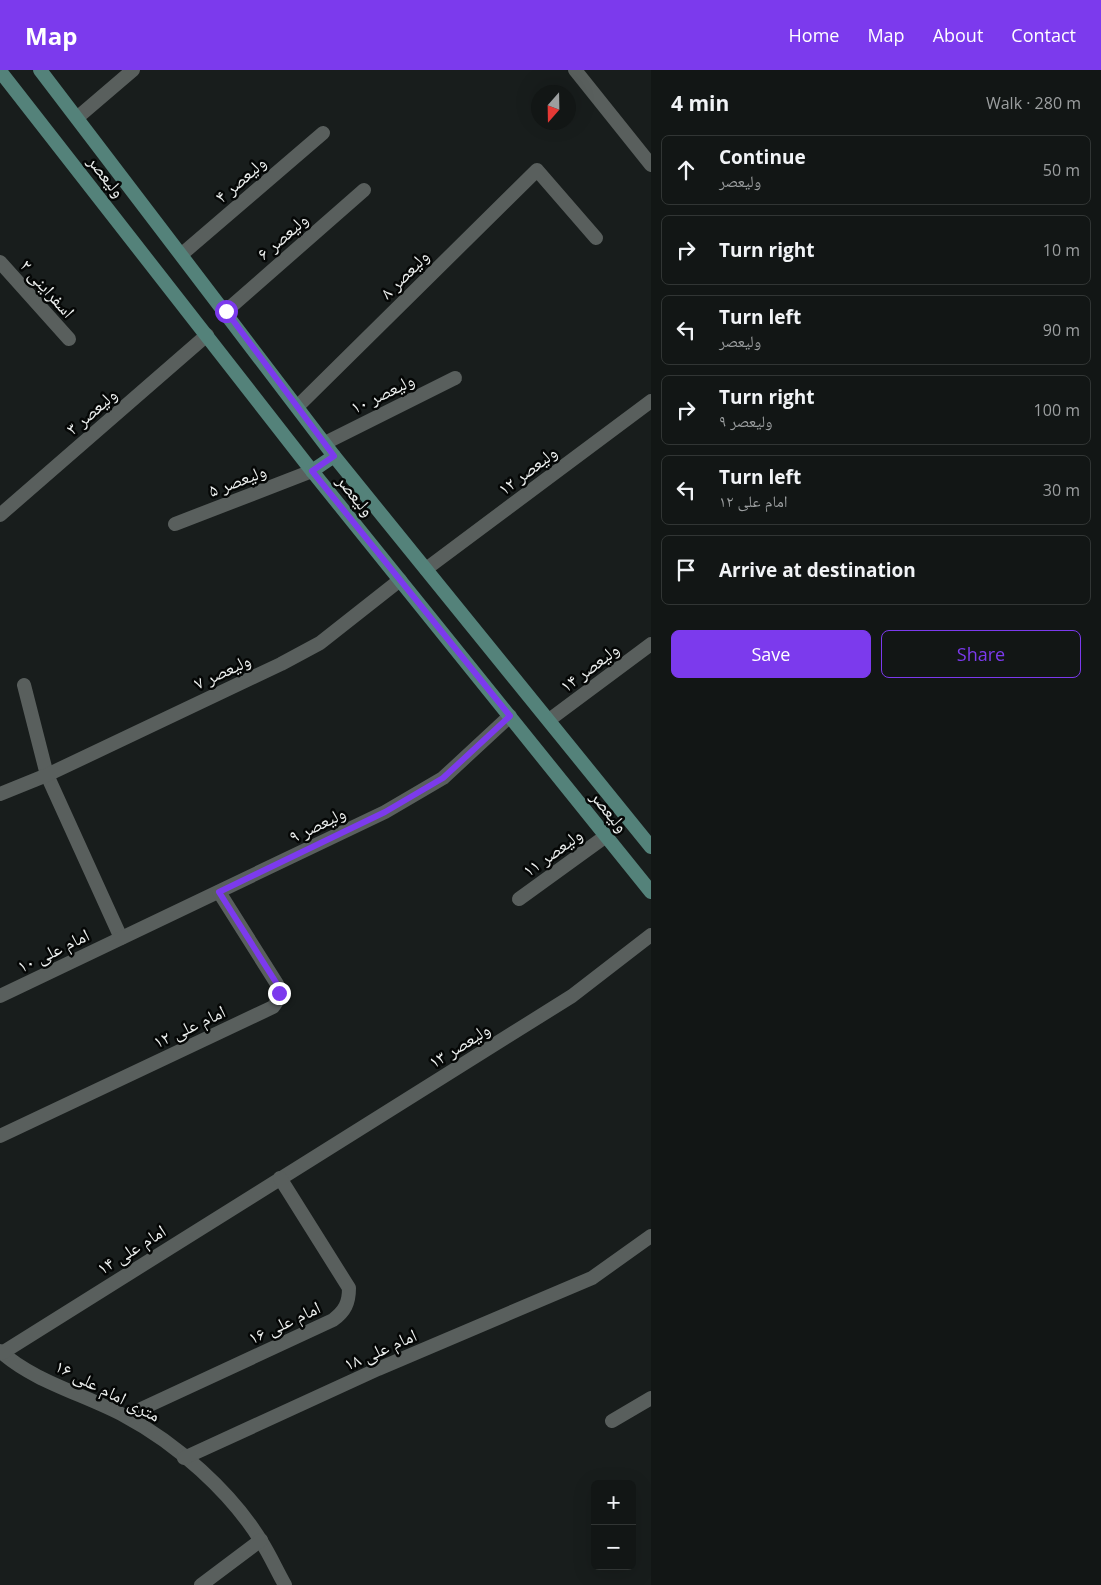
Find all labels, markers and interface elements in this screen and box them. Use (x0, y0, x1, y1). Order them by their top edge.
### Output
text: Map (25, 19, 77, 52)
text: Home (789, 23, 839, 47)
text: Map (867, 23, 905, 47)
text: About (933, 23, 983, 47)
text: Contact (1011, 23, 1076, 47)
north arrow (531, 85, 576, 130)
text: 4 min (671, 89, 729, 117)
text: Walk · 280 m (986, 92, 1081, 114)
text: Continue (719, 144, 806, 170)
street label: ولیعصر (82, 149, 131, 202)
street label: ولیعصر ۴ (209, 150, 271, 208)
icon: ahead (672, 156, 700, 184)
text: 50 m (1043, 159, 1080, 181)
text: ولیعصر (719, 170, 761, 192)
street label: ولیعصر ۶ (251, 207, 313, 265)
icon: right (672, 236, 700, 264)
text: Turn right (719, 237, 814, 263)
text: 10 m (1043, 239, 1080, 261)
street label: ولیعصر ۸ (374, 244, 434, 304)
street label: اسفراینی ۲ (15, 254, 81, 322)
route start (215, 300, 238, 323)
text: Turn left (719, 304, 801, 330)
icon: left (672, 316, 700, 344)
text: 90 m (1043, 319, 1080, 341)
text: ولیعصر (719, 330, 761, 352)
street label: ولیعصر ۱۰ (346, 367, 418, 419)
street label: ولیعصر ۳ (60, 382, 122, 440)
text: Turn right (719, 384, 814, 410)
icon: right (672, 396, 700, 424)
text: 100 m (1034, 399, 1080, 421)
text: ولیعصر ۹ (719, 410, 773, 432)
street label: ولیعصر ۱۲ (493, 440, 561, 500)
street label: ولیعصر ۵ (205, 458, 269, 502)
text: Turn left (719, 464, 801, 490)
street label: ولیعصر (331, 468, 380, 521)
icon: left (672, 476, 700, 504)
text: 30 m (1043, 479, 1080, 501)
text: امام علی ۱۲ (719, 490, 788, 512)
icon: arrive (672, 556, 700, 584)
text: Arrive at destination (719, 557, 916, 583)
button: Save (671, 630, 871, 678)
button: Share (881, 630, 1081, 678)
street label: ولیعصر ۱۴ (555, 637, 623, 697)
street label: ولیعصر ۷ (190, 647, 254, 695)
street label: ولیعصر (585, 784, 634, 837)
street label: ولیعصر ۹ (285, 800, 349, 848)
street label: ولیعصر ۱۱ (517, 822, 587, 882)
street label: امام علی ۱۰ (13, 922, 93, 979)
route end (268, 982, 291, 1005)
street label: امام علی ۱۲ (149, 999, 230, 1054)
street label: ولیعصر ۱۳ (424, 1017, 494, 1073)
street label: امام علی ۱۴ (92, 1218, 171, 1280)
street label: امام علی ۱۶ (244, 1295, 325, 1350)
street label: امام علی ۱۸ (340, 1322, 421, 1377)
street label: ۱۶ متری امام علی (51, 1353, 165, 1428)
map controls (591, 1480, 636, 1570)
button: + (591, 1480, 636, 1525)
button: − (591, 1525, 636, 1570)

